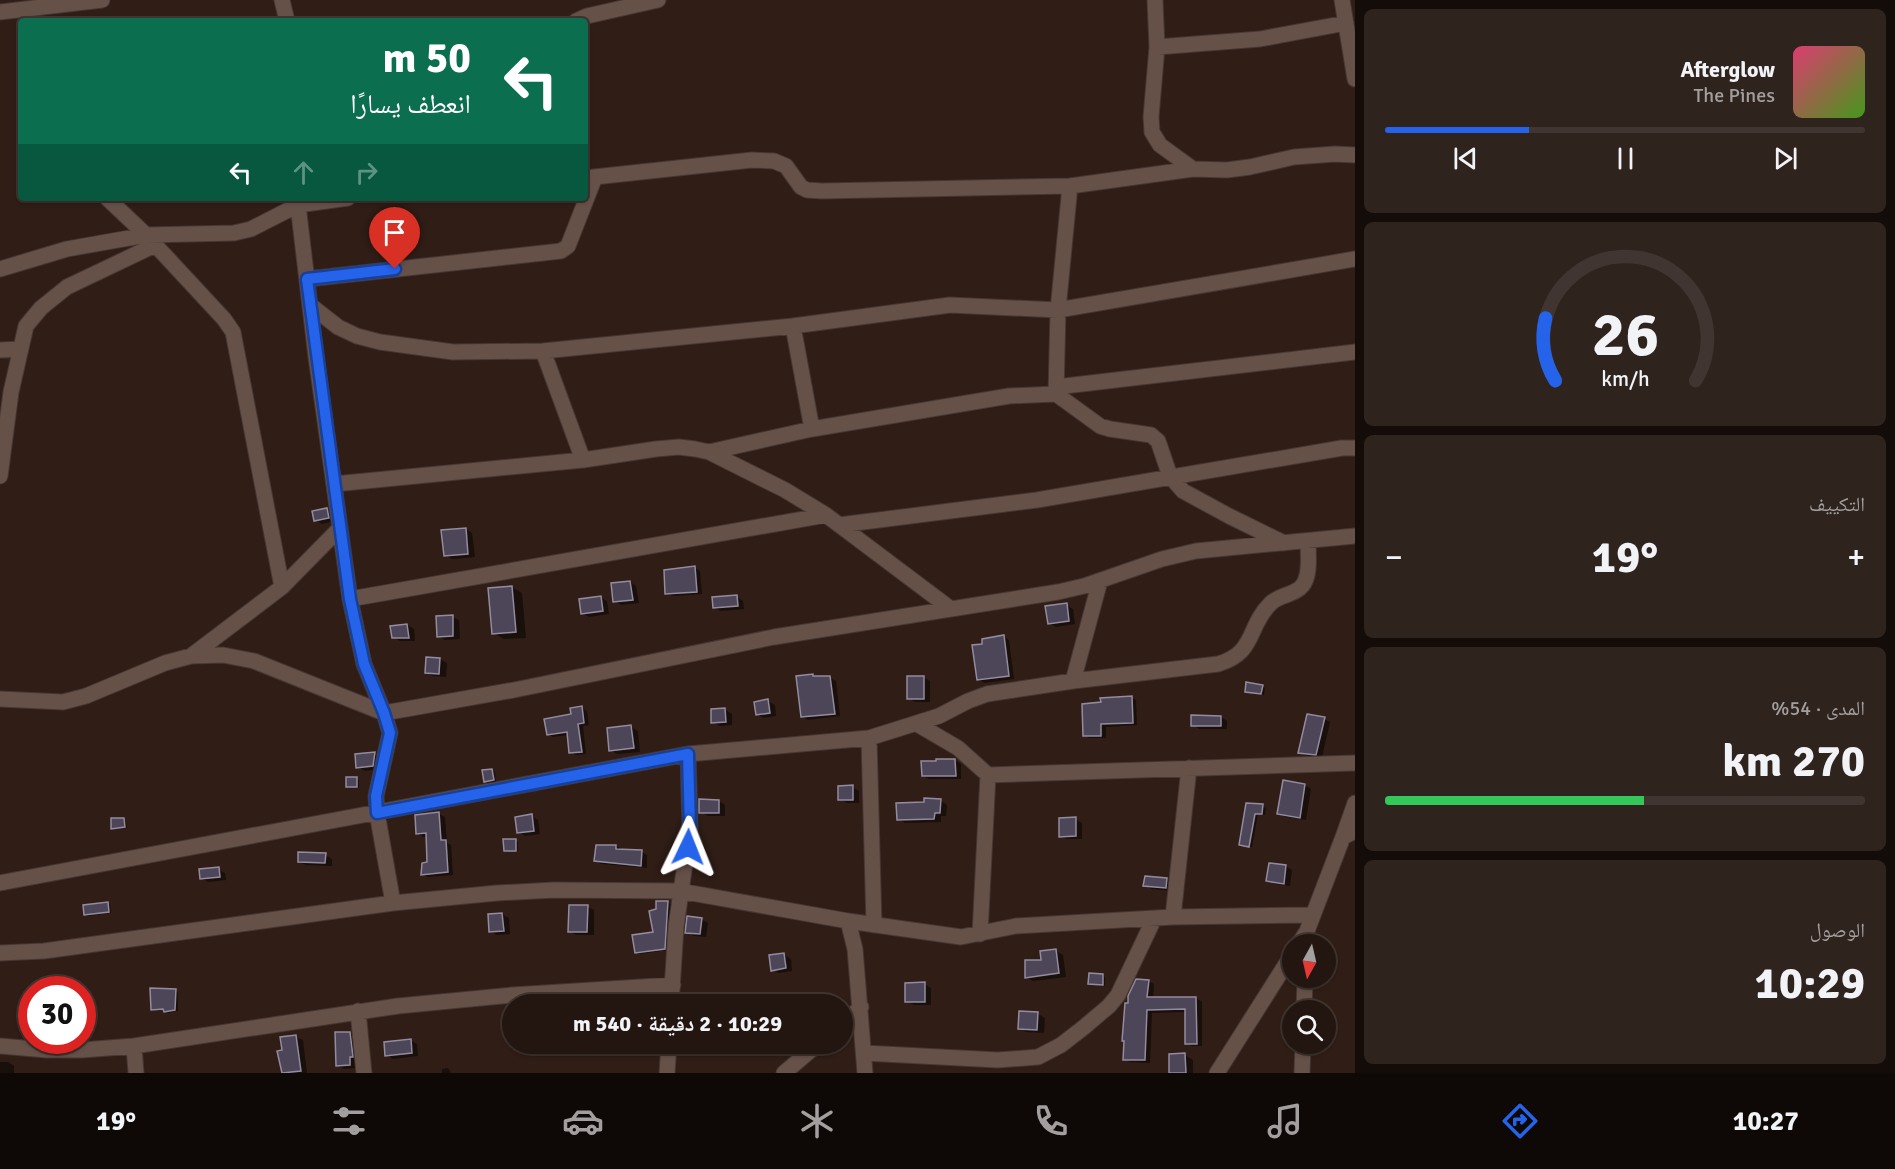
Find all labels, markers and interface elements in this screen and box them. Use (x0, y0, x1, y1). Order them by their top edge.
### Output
text: 50 m (382, 33, 471, 84)
icon: left (492, 42, 570, 120)
text: Afterglow (1680, 56, 1775, 83)
text: The Pines (1693, 83, 1775, 108)
text: انعطف يسارًا (350, 88, 471, 121)
icon: previous (1449, 142, 1482, 175)
icon: pause (1609, 142, 1642, 175)
icon: next (1769, 142, 1802, 175)
icon: left (224, 156, 257, 189)
icon: ahead (287, 156, 320, 189)
icon: right (350, 156, 383, 189)
pin (369, 207, 420, 269)
icon: arrive (378, 216, 411, 249)
text: 26 (1591, 296, 1659, 373)
text: km/h (1601, 366, 1649, 392)
text: التكييف (1809, 492, 1865, 517)
text: 19° (1592, 530, 1658, 585)
text: − (1385, 537, 1403, 578)
text: + (1847, 537, 1865, 578)
text: المدى · 54% (1771, 696, 1865, 721)
text: 270 km (1722, 734, 1865, 789)
position arrow (656, 815, 720, 879)
text: الوصول (1810, 918, 1865, 943)
north arrow (1282, 934, 1336, 988)
map controls (1282, 934, 1336, 1054)
text: 10:29 (1755, 956, 1865, 1011)
speed limit sign: 30 (18, 976, 96, 1054)
button: search (1282, 1000, 1336, 1054)
text: 10:29 · 2 دقيقة · 540 m (573, 1010, 782, 1037)
icon: filters (328, 1100, 370, 1142)
icon: car (562, 1100, 604, 1142)
icon: climate (796, 1100, 838, 1142)
icon: phone (1030, 1100, 1072, 1142)
icon: music (1264, 1100, 1306, 1142)
icon: directions (1499, 1100, 1541, 1142)
text: 19° (96, 1105, 136, 1138)
text: 10:27 (1733, 1105, 1799, 1138)

